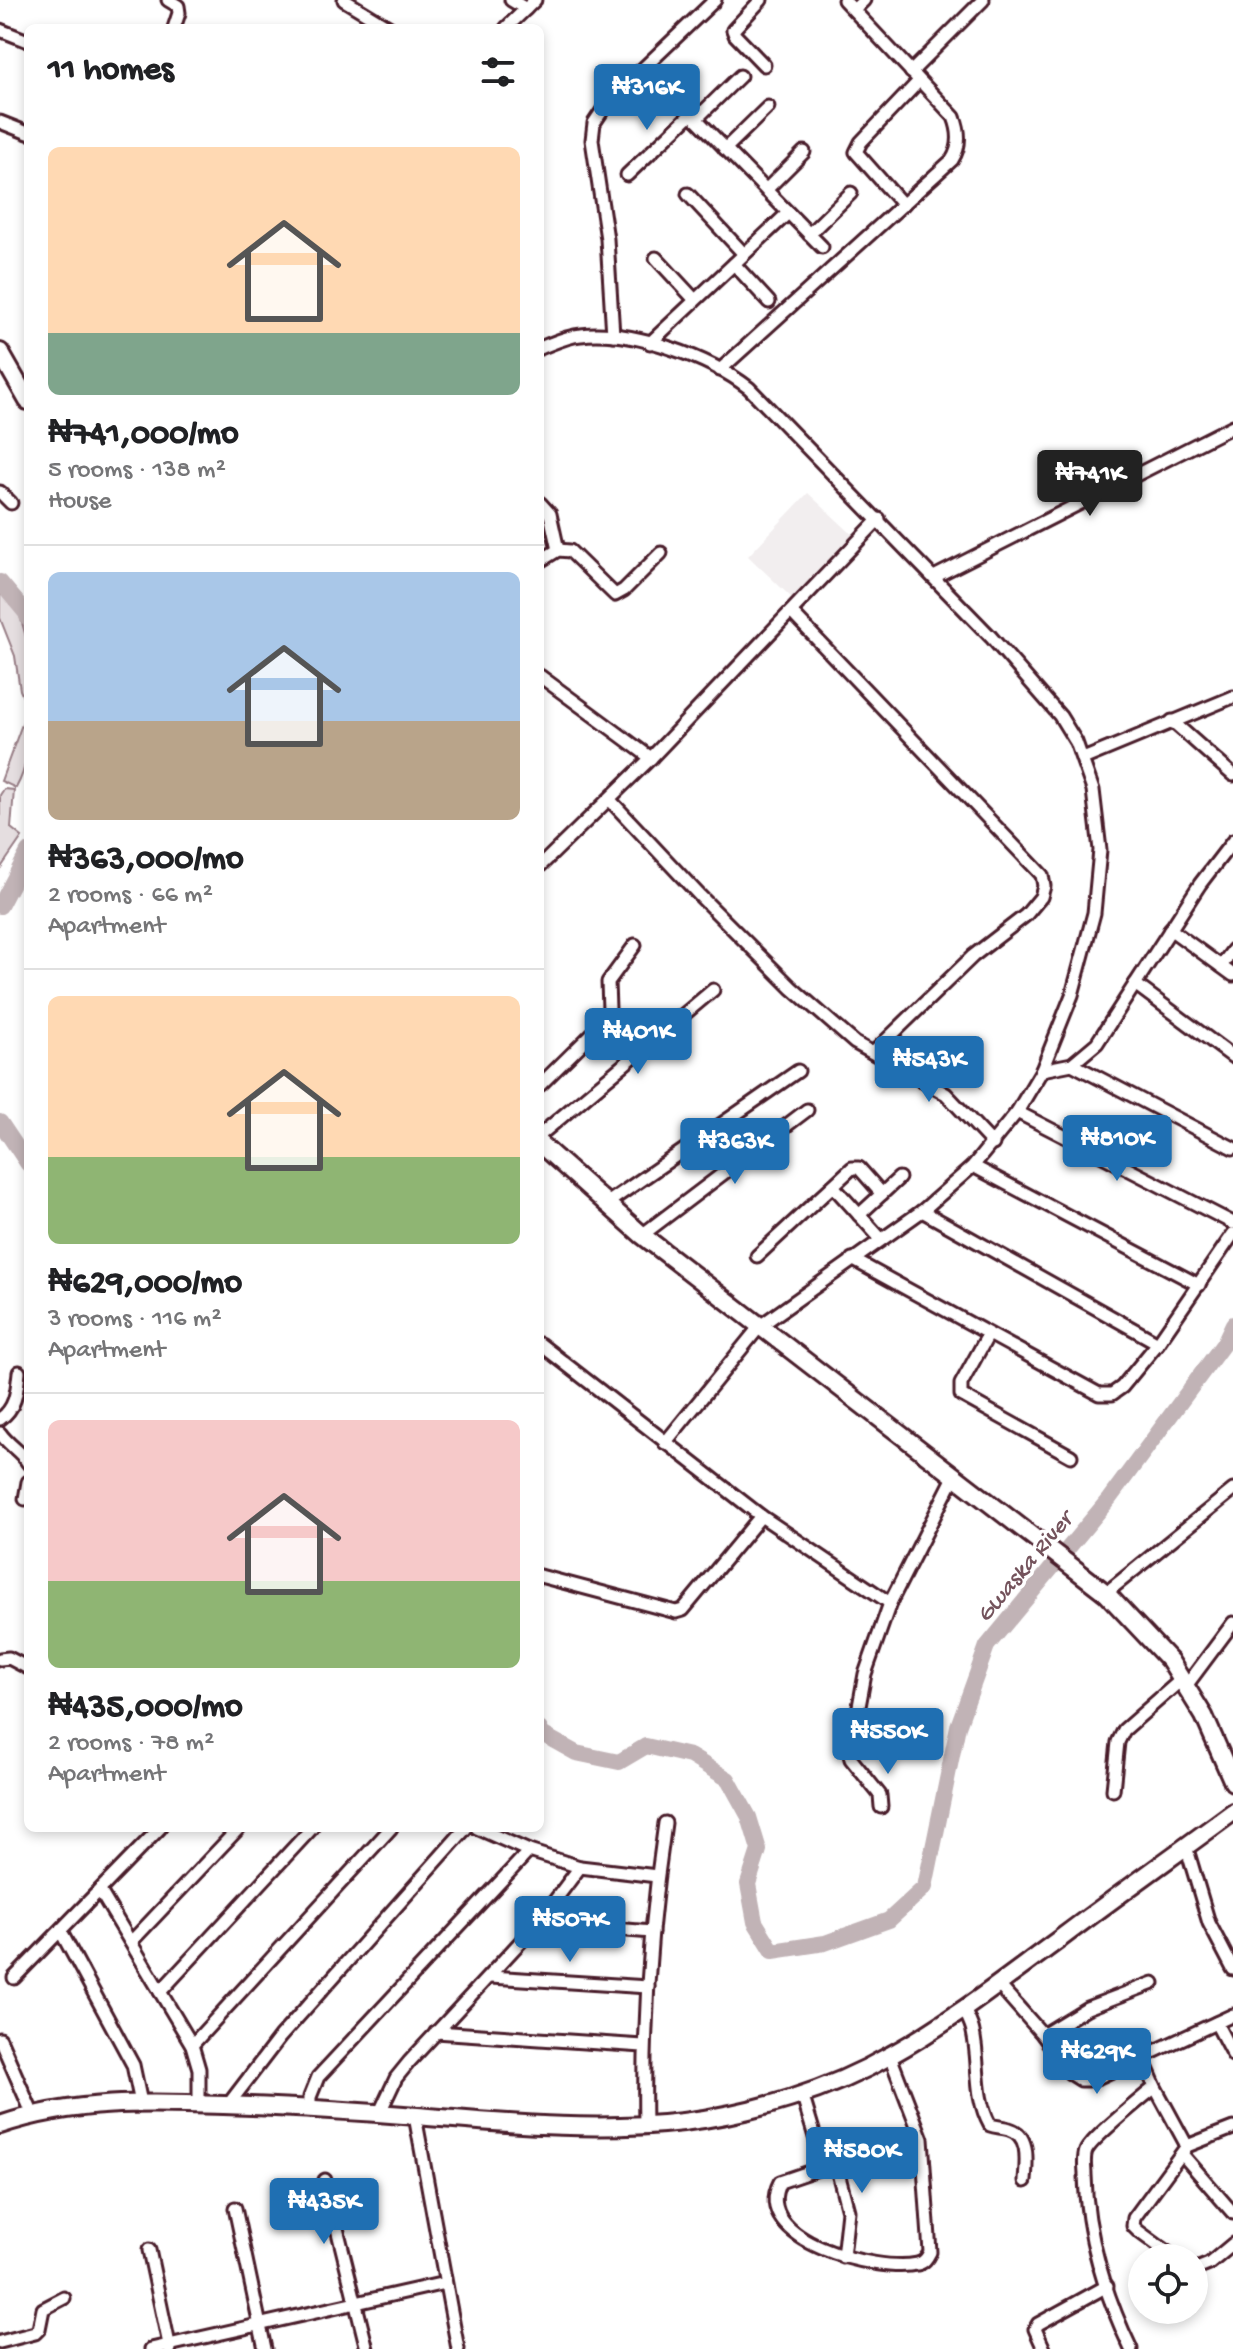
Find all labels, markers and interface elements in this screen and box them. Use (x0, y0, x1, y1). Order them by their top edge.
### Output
icon: filters (476, 50, 520, 94)
text: 11 homes (48, 52, 174, 92)
pin: ₦316K (591, 64, 703, 132)
text: ₦316K (612, 74, 682, 105)
icon: home (212, 199, 356, 343)
text: ₦741,000/mo (48, 416, 239, 456)
pin: ₦741K (1034, 450, 1146, 518)
text: 5 rooms · 138 m² (48, 456, 226, 487)
text: ₦741K (1055, 460, 1125, 491)
text: House (48, 487, 112, 518)
icon: home (212, 624, 356, 768)
text: ₦363,000/mo (48, 841, 244, 881)
text: 2 rooms · 66 m² (48, 881, 213, 912)
text: Apartment (48, 912, 165, 943)
pin: ₦401K (582, 1008, 694, 1076)
text: ₦401K (603, 1018, 673, 1049)
pin: ₦543K (873, 1036, 985, 1104)
text: ₦543K (893, 1046, 965, 1077)
icon: home (212, 1048, 356, 1192)
pin: ₦810K (1061, 1115, 1173, 1183)
pin: ₦363K (679, 1118, 791, 1186)
text: ₦810K (1081, 1125, 1153, 1156)
text: ₦363K (698, 1128, 772, 1159)
text: ₦629,000/mo (48, 1265, 242, 1305)
text: 3 rooms · 116 m² (48, 1305, 221, 1336)
text: Apartment (48, 1336, 165, 1367)
icon: home (212, 1472, 356, 1616)
water label: Gwaska River (971, 1504, 1083, 1629)
text: ₦435,000/mo (48, 1689, 243, 1729)
pin: ₦550K (832, 1708, 944, 1776)
text: ₦550K (850, 1718, 926, 1749)
text: 2 rooms · 78 m² (48, 1729, 214, 1760)
text: Apartment (48, 1760, 165, 1791)
pin: ₦507K (514, 1896, 626, 1964)
text: ₦507K (532, 1906, 608, 1937)
pin: ₦629K (1041, 2028, 1153, 2096)
text: ₦629K (1061, 2038, 1133, 2069)
pin: ₦580K (806, 2127, 918, 2195)
text: ₦580K (824, 2137, 900, 2168)
pin: ₦435K (268, 2178, 380, 2246)
text: ₦435K (288, 2188, 360, 2219)
map controls (1128, 2244, 1208, 2324)
button: locate (1128, 2244, 1208, 2324)

